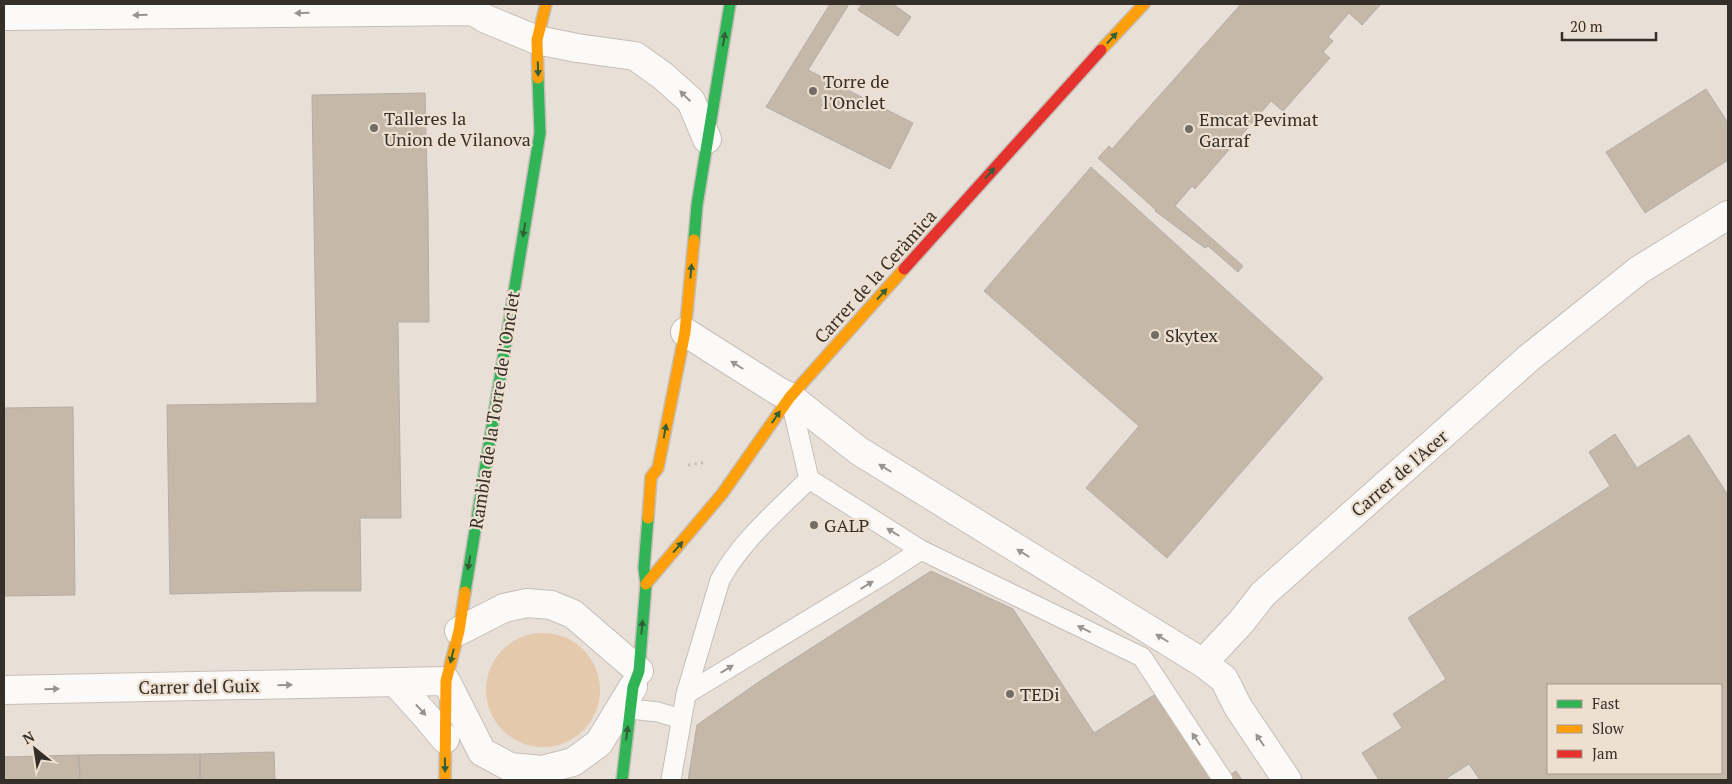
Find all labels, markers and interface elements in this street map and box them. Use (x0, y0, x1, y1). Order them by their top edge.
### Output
one-way arrow (294, 9, 310, 17)
scale bar (1562, 10, 1656, 42)
one-way arrow (132, 11, 148, 19)
text: 20 m (1570, 16, 1603, 36)
one-way arrow (720, 30, 728, 46)
one-way arrow (1106, 33, 1118, 45)
one-way arrow (534, 61, 542, 77)
place label: Torre de l'Onclet (823, 69, 889, 114)
marker: Torre de l'Onclet (807, 85, 819, 97)
one-way arrow (679, 90, 691, 102)
place label: Talleres la Union de Vilanova (384, 106, 531, 151)
place label: Emcat Pevimat Garraf (1199, 107, 1319, 152)
marker: Talleres la Union de Vilanova (368, 122, 380, 134)
marker: Emcat Pevimat Garraf (1183, 123, 1195, 135)
one-way arrow (984, 168, 996, 180)
street label: Carrer de la Ceràmica (809, 204, 941, 348)
one-way arrow (520, 222, 528, 238)
one-way arrow (687, 262, 695, 278)
street label: Rambla de la Torre de l'Onclet (463, 289, 525, 531)
one-way arrow (876, 289, 888, 301)
place label: Skytex (1165, 323, 1218, 347)
marker: Skytex (1149, 329, 1161, 341)
one-way arrow (731, 361, 744, 370)
one-way arrow (771, 410, 781, 424)
one-way arrow (662, 423, 670, 439)
street label: Carrer de l'Acer (1345, 424, 1453, 522)
one-way arrow (878, 463, 891, 472)
place label: GALP (824, 513, 870, 537)
marker: GALP (808, 519, 820, 531)
one-way arrow (886, 528, 900, 537)
one-way arrow (673, 541, 684, 554)
one-way arrow (1017, 548, 1030, 557)
one-way arrow (465, 555, 473, 571)
one-way arrow (860, 580, 873, 589)
one-way arrow (639, 619, 647, 635)
one-way arrow (1077, 625, 1092, 634)
one-way arrow (1155, 633, 1168, 642)
one-way arrow (448, 648, 456, 663)
one-way arrow (721, 664, 734, 674)
street label: Carrer del Guix (138, 673, 260, 699)
one-way arrow (277, 681, 293, 689)
place label: TEDi (1020, 682, 1060, 706)
legend (1547, 684, 1722, 774)
one-way arrow (45, 685, 61, 693)
marker: TEDi (1004, 688, 1016, 700)
text: Fast (1592, 693, 1620, 713)
one-way arrow (415, 703, 427, 715)
text: Slow (1592, 718, 1625, 738)
north arrow (10, 724, 60, 774)
one-way arrow (624, 725, 632, 741)
text: N (19, 726, 38, 748)
one-way arrow (1191, 733, 1201, 746)
one-way arrow (1255, 733, 1265, 746)
text: Jam (1592, 743, 1618, 763)
one-way arrow (441, 757, 449, 773)

